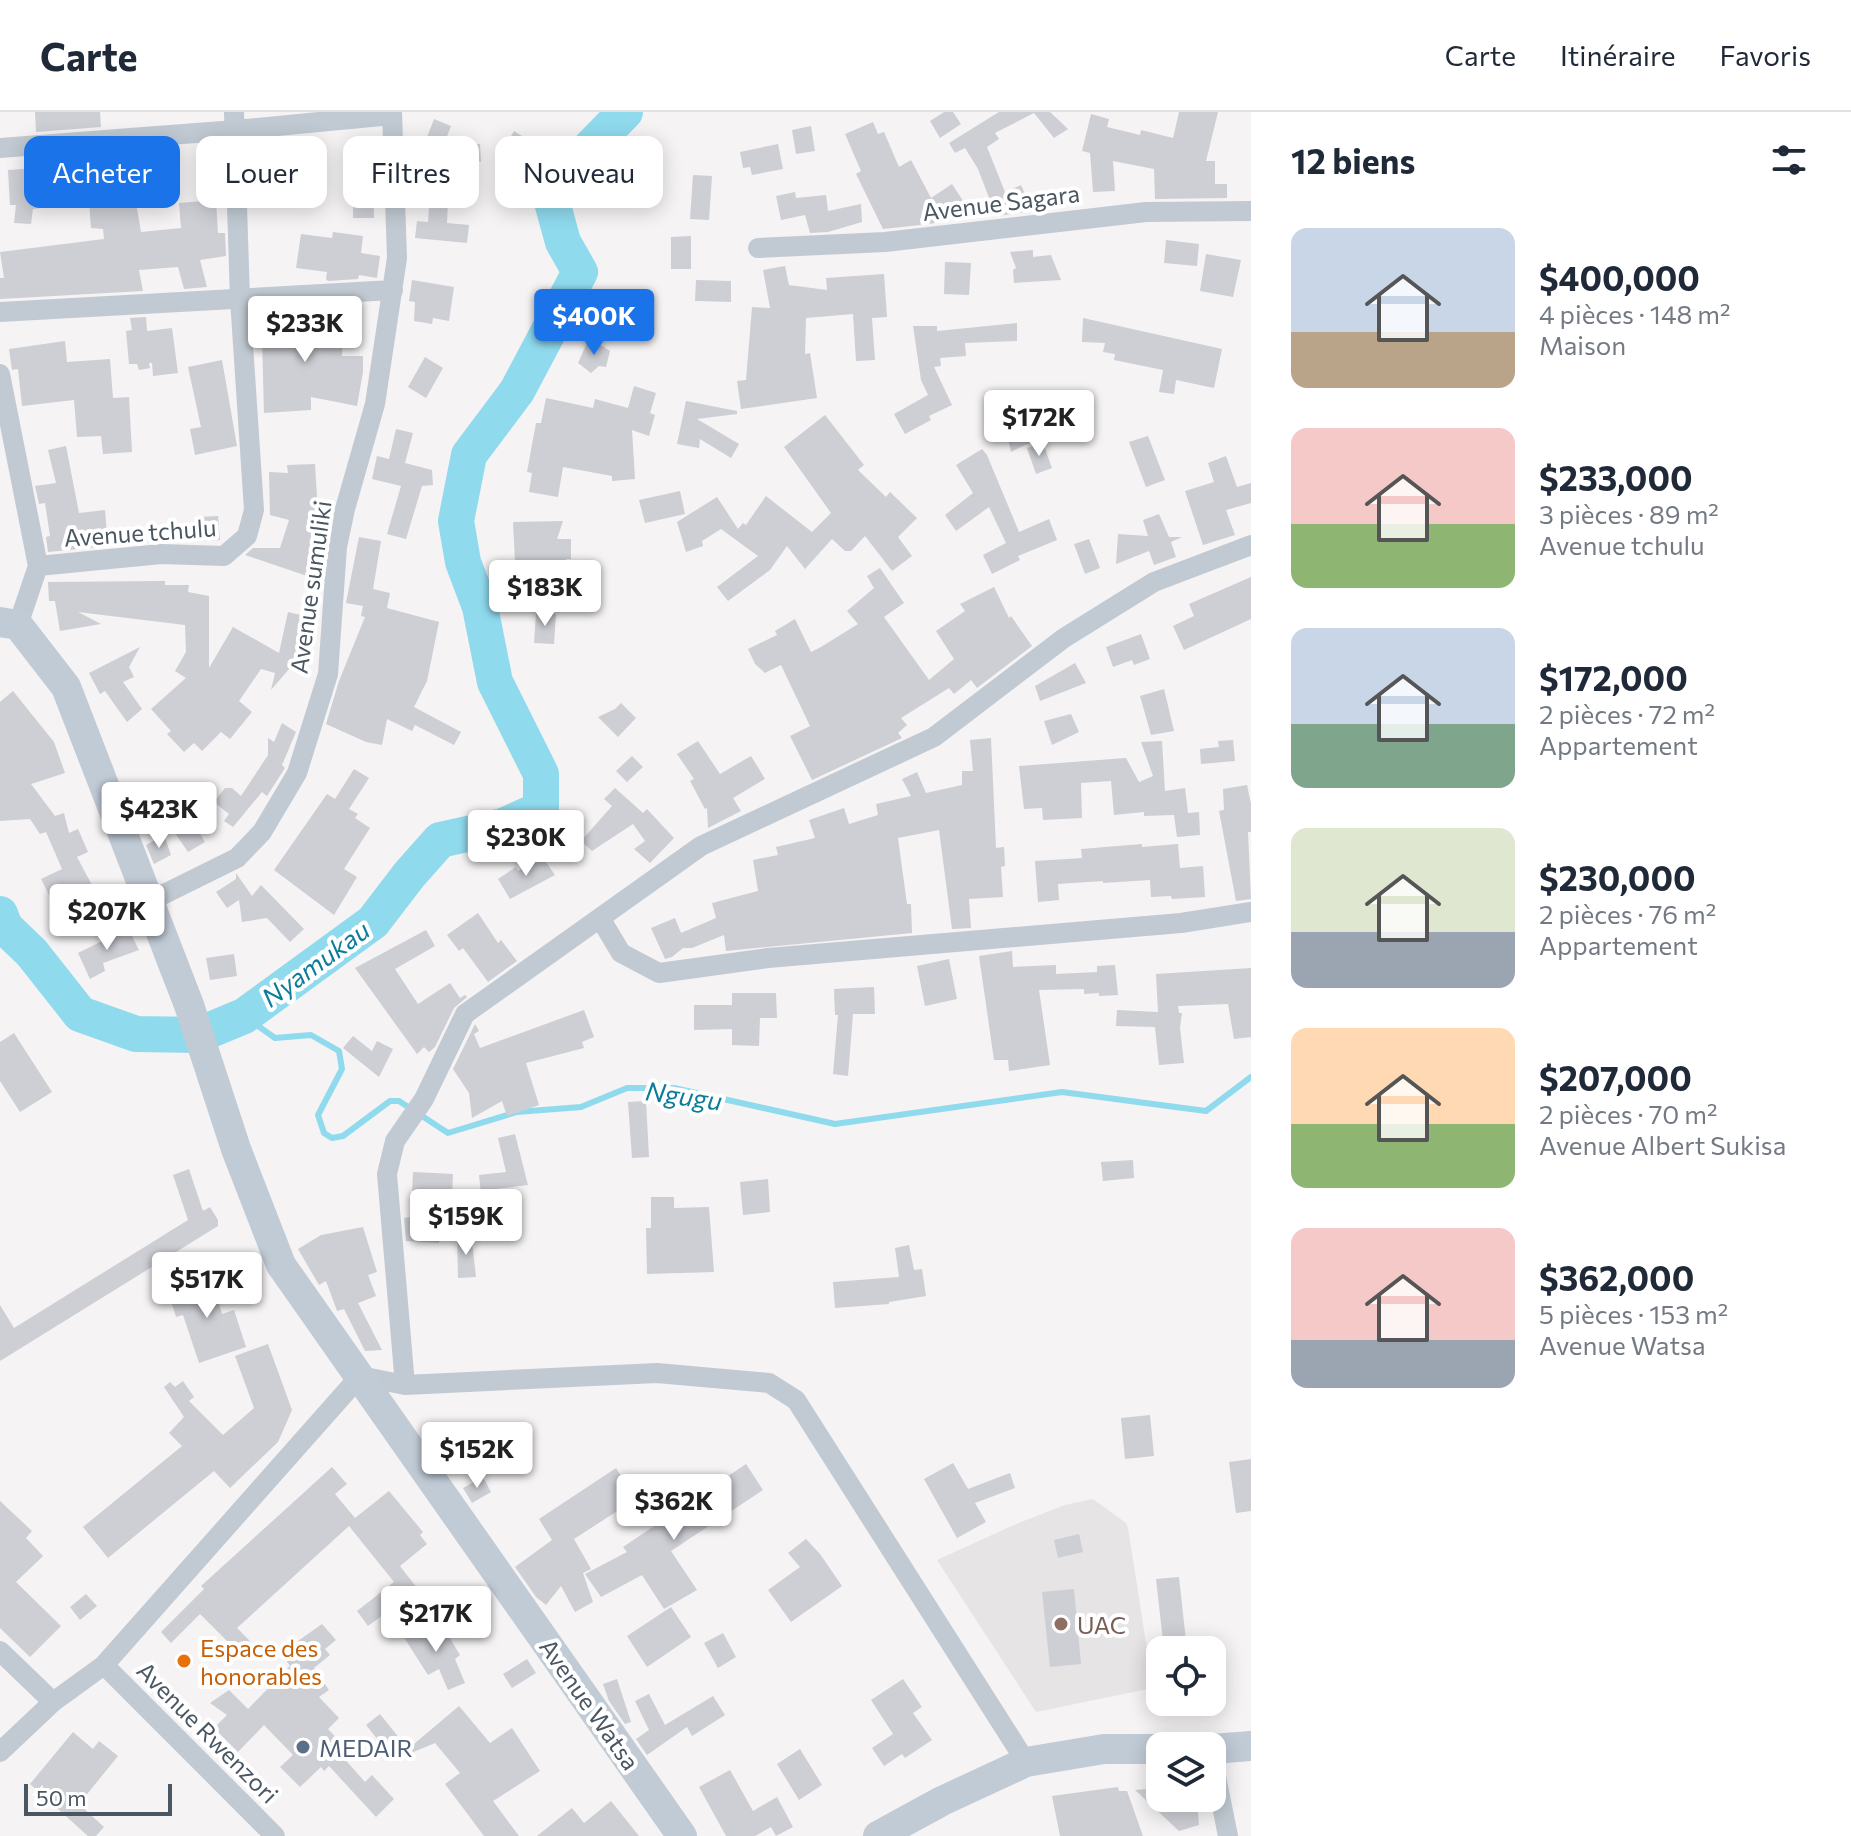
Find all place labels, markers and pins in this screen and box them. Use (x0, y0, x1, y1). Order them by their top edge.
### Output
pin: $400K (538, 289, 650, 357)
pin: $233K (249, 296, 361, 364)
pin: $172K (983, 390, 1095, 458)
pin: $183K (489, 560, 601, 628)
pin: $423K (103, 782, 215, 850)
pin: $230K (470, 810, 582, 878)
pin: $207K (51, 884, 163, 952)
pin: $159K (410, 1189, 522, 1257)
pin: $517K (151, 1252, 263, 1320)
pin: $152K (421, 1422, 533, 1490)
pin: $362K (618, 1474, 730, 1542)
pin: $217K (380, 1586, 492, 1654)
place label: UAC (1077, 1610, 1126, 1639)
marker: UAC (1052, 1615, 1070, 1633)
place label: Espace des honorables (200, 1633, 322, 1690)
marker: Espace des honorables (175, 1652, 193, 1670)
place label: MEDAIR (319, 1733, 413, 1762)
marker: MEDAIR (294, 1738, 312, 1756)

